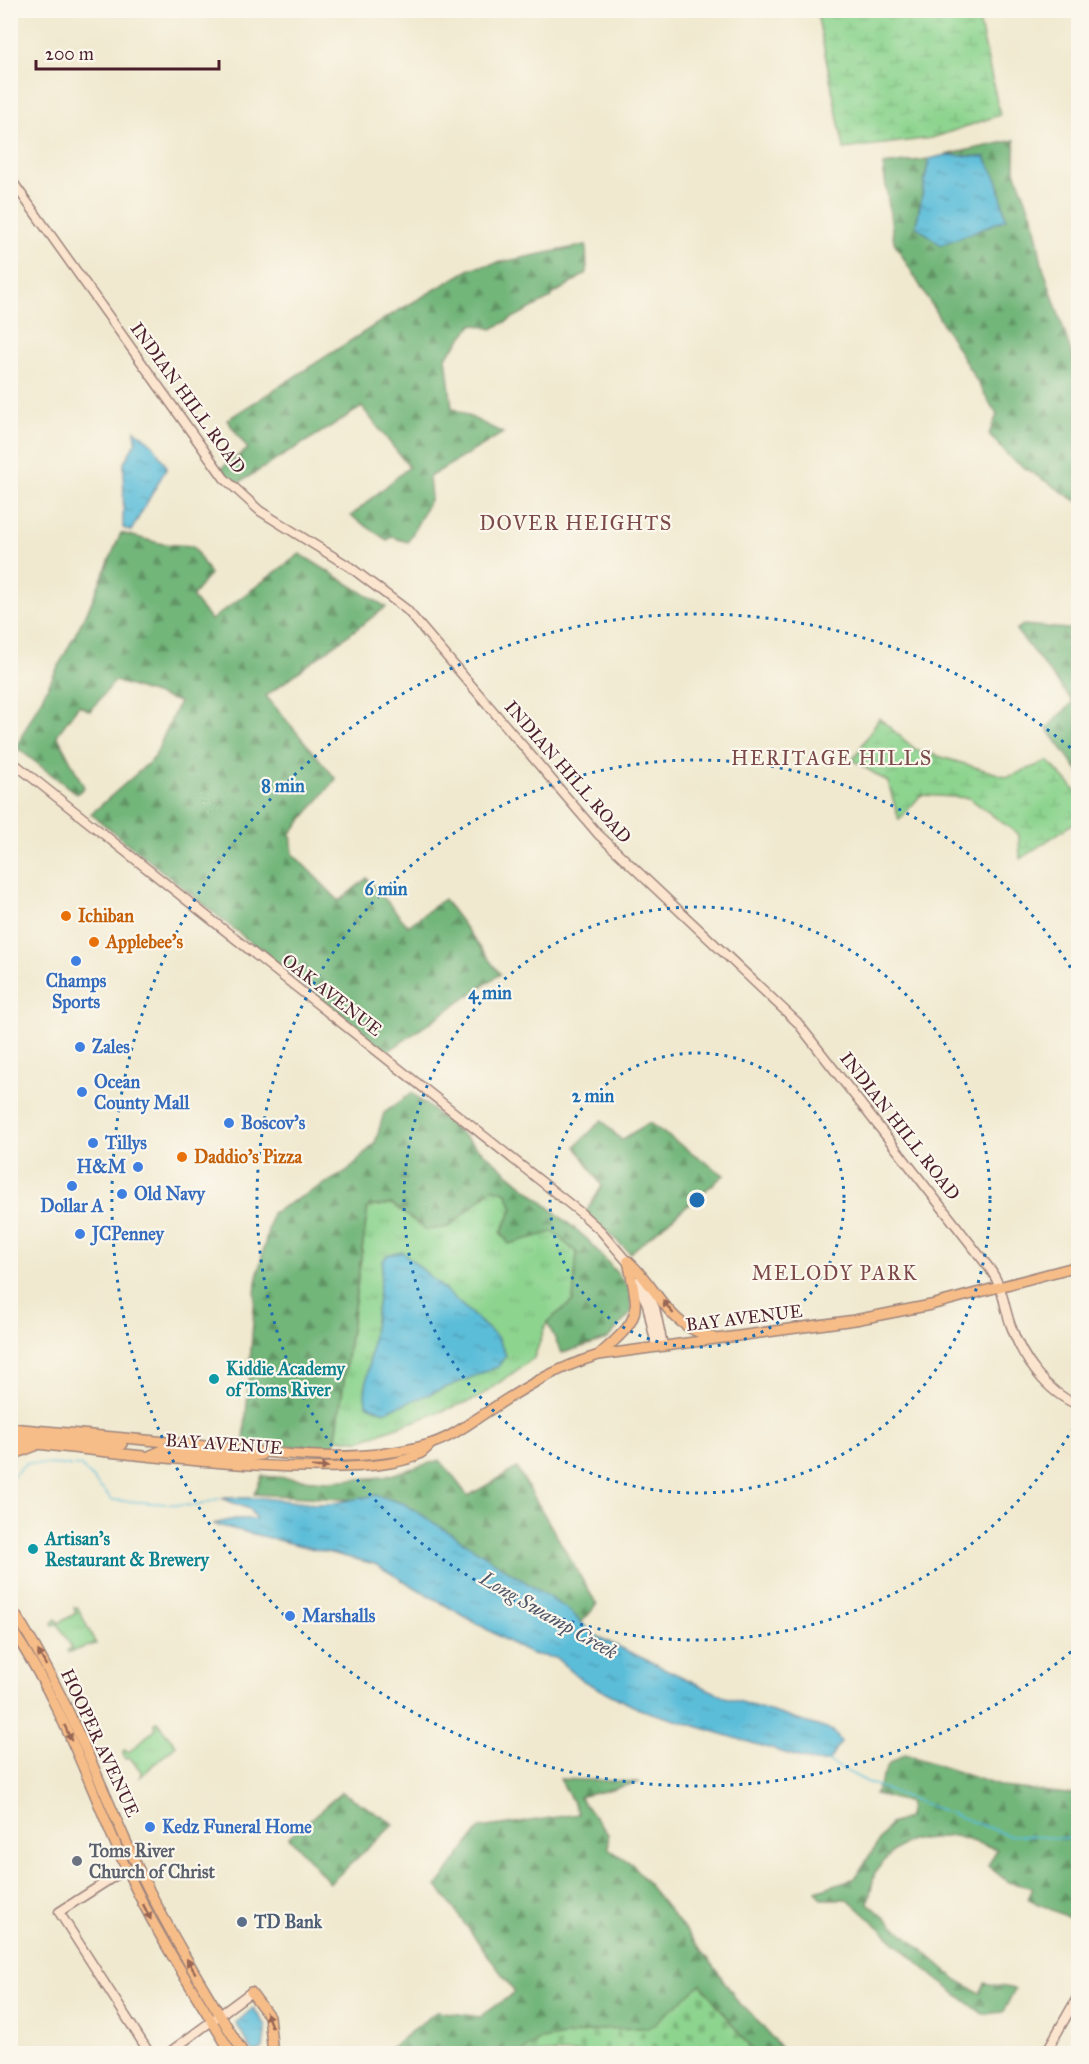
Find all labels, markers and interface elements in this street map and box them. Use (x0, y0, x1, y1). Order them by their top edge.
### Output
scale bar (36, 33, 219, 71)
text: 200 m (45, 43, 94, 65)
street label: INDIAN HILL ROAD (126, 318, 250, 478)
district label: DOVER HEIGHTS (479, 511, 673, 535)
street label: INDIAN HILL ROAD (500, 696, 636, 848)
district label: HERITAGE HILLS (731, 746, 933, 770)
text: 8 min (261, 775, 305, 797)
text: 6 min (365, 878, 408, 900)
place label: Ichiban (78, 905, 134, 927)
marker: Ichiban (59, 909, 73, 923)
place label: Applebee's (105, 931, 183, 954)
marker: Applebee's (87, 935, 101, 949)
street label: OAK AVENUE (278, 949, 386, 1041)
marker: Champs Sports (69, 954, 83, 968)
place label: Champs Sports (46, 970, 107, 1014)
text: 4 min (468, 982, 512, 1005)
place label: Zales (92, 1036, 130, 1058)
marker: Zales (73, 1040, 87, 1054)
street label: INDIAN HILL ROAD (835, 1048, 965, 1204)
place label: Ocean County Mall (94, 1071, 190, 1115)
marker: Ocean County Mall (75, 1085, 89, 1099)
text: 2 min (572, 1085, 615, 1107)
place label: Boscov's (241, 1112, 306, 1134)
marker: Boscov's (222, 1116, 236, 1130)
place label: Tillys (104, 1132, 147, 1155)
marker: Tillys (86, 1136, 100, 1150)
place label: Daddio's Pizza (194, 1146, 303, 1168)
marker: Daddio's Pizza (175, 1150, 189, 1164)
place label: H&M (77, 1156, 126, 1178)
marker: H&M (131, 1160, 145, 1174)
marker: Dollar A (65, 1179, 79, 1193)
place label: Old Navy (134, 1183, 206, 1206)
marker: Old Navy (115, 1187, 129, 1201)
centre of rings (687, 1190, 707, 1210)
place label: Dollar A (40, 1195, 105, 1217)
place label: JCPenney (90, 1223, 166, 1246)
marker: JCPenney (73, 1227, 87, 1241)
district label: MELODY PARK (752, 1261, 918, 1285)
one-way arrow (662, 1299, 675, 1315)
street label: BAY AVENUE (684, 1300, 804, 1336)
place label: Kiddie Academy of Toms River (226, 1358, 346, 1401)
marker: Kiddie Academy of Toms River (207, 1372, 221, 1386)
street label: BAY AVENUE (165, 1429, 283, 1459)
one-way arrow (311, 1463, 330, 1472)
place label: Artisan's Restaurant & Brewery (44, 1528, 210, 1572)
marker: Artisan's Restaurant & Brewery (26, 1542, 40, 1556)
water label: Long Swamp Creek (475, 1565, 622, 1665)
place label: Marshalls (302, 1605, 376, 1627)
marker: Marshalls (283, 1609, 297, 1623)
one-way arrow (37, 1650, 47, 1667)
street label: HOOPER AVENUE (56, 1665, 144, 1821)
one-way arrow (63, 1725, 73, 1743)
place label: Kedz Funeral Home (162, 1816, 312, 1838)
marker: Kedz Funeral Home (143, 1820, 157, 1834)
place label: Toms River Church of Christ (88, 1840, 216, 1883)
marker: Toms River Church of Christ (70, 1854, 84, 1868)
one-way arrow (142, 1903, 152, 1920)
place label: TD Bank (253, 1911, 323, 1933)
marker: TD Bank (235, 1915, 249, 1929)
one-way arrow (185, 1958, 196, 1974)
one-way arrow (263, 2011, 273, 2029)

